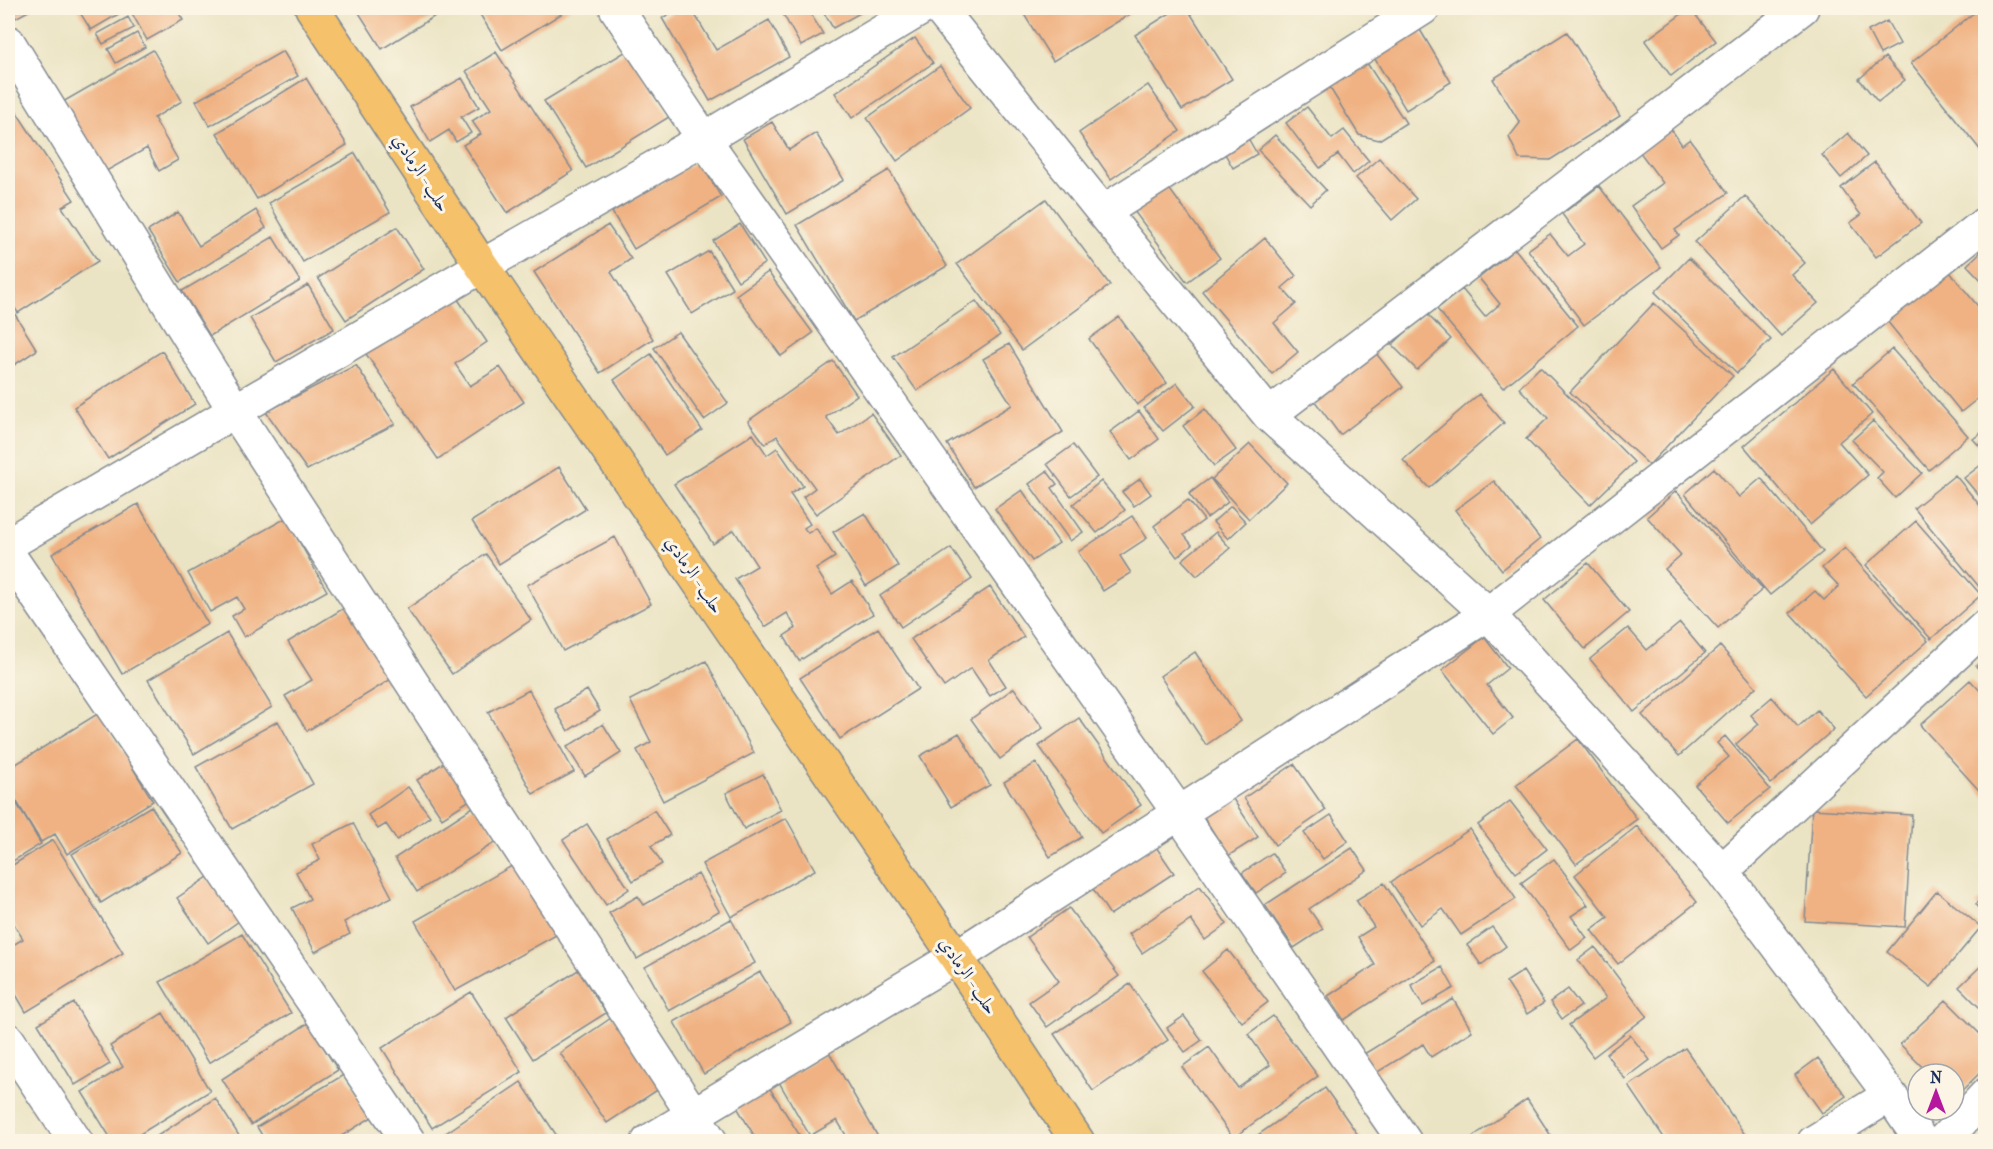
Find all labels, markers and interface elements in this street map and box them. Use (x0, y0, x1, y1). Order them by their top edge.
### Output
street label: حلب - الرمادي (385, 130, 454, 218)
street label: حلب - الرمادي (657, 532, 728, 620)
street label: حلب - الرمادي (931, 933, 1002, 1021)
north arrow (1906, 1062, 1966, 1122)
text: N (1930, 1068, 1943, 1087)

